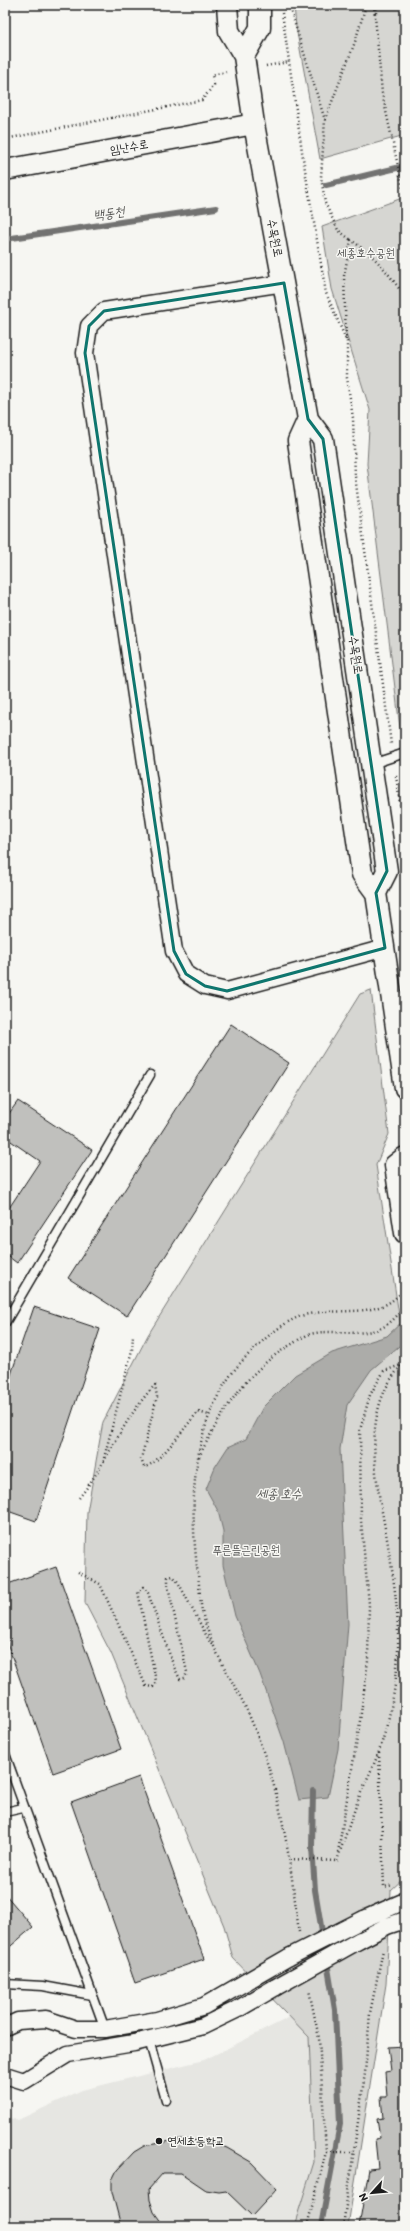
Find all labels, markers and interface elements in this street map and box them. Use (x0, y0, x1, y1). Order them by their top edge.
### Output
street label: 임난수로 (109, 137, 149, 157)
water label: 백동천 (92, 203, 127, 223)
street label: 수목원로 (264, 218, 286, 258)
park label: 세종호수공원 (337, 246, 395, 260)
street label: 수목원로 (346, 635, 366, 675)
water label: 세종 호수 (257, 1486, 302, 1501)
park label: 푸른뜰근린공원 (212, 1543, 280, 1557)
place label: 연세초등학교 (167, 2134, 225, 2148)
marker: 연세초등학교 (154, 2136, 164, 2146)
north arrow (352, 2173, 392, 2213)
text: N (356, 2191, 371, 2204)

